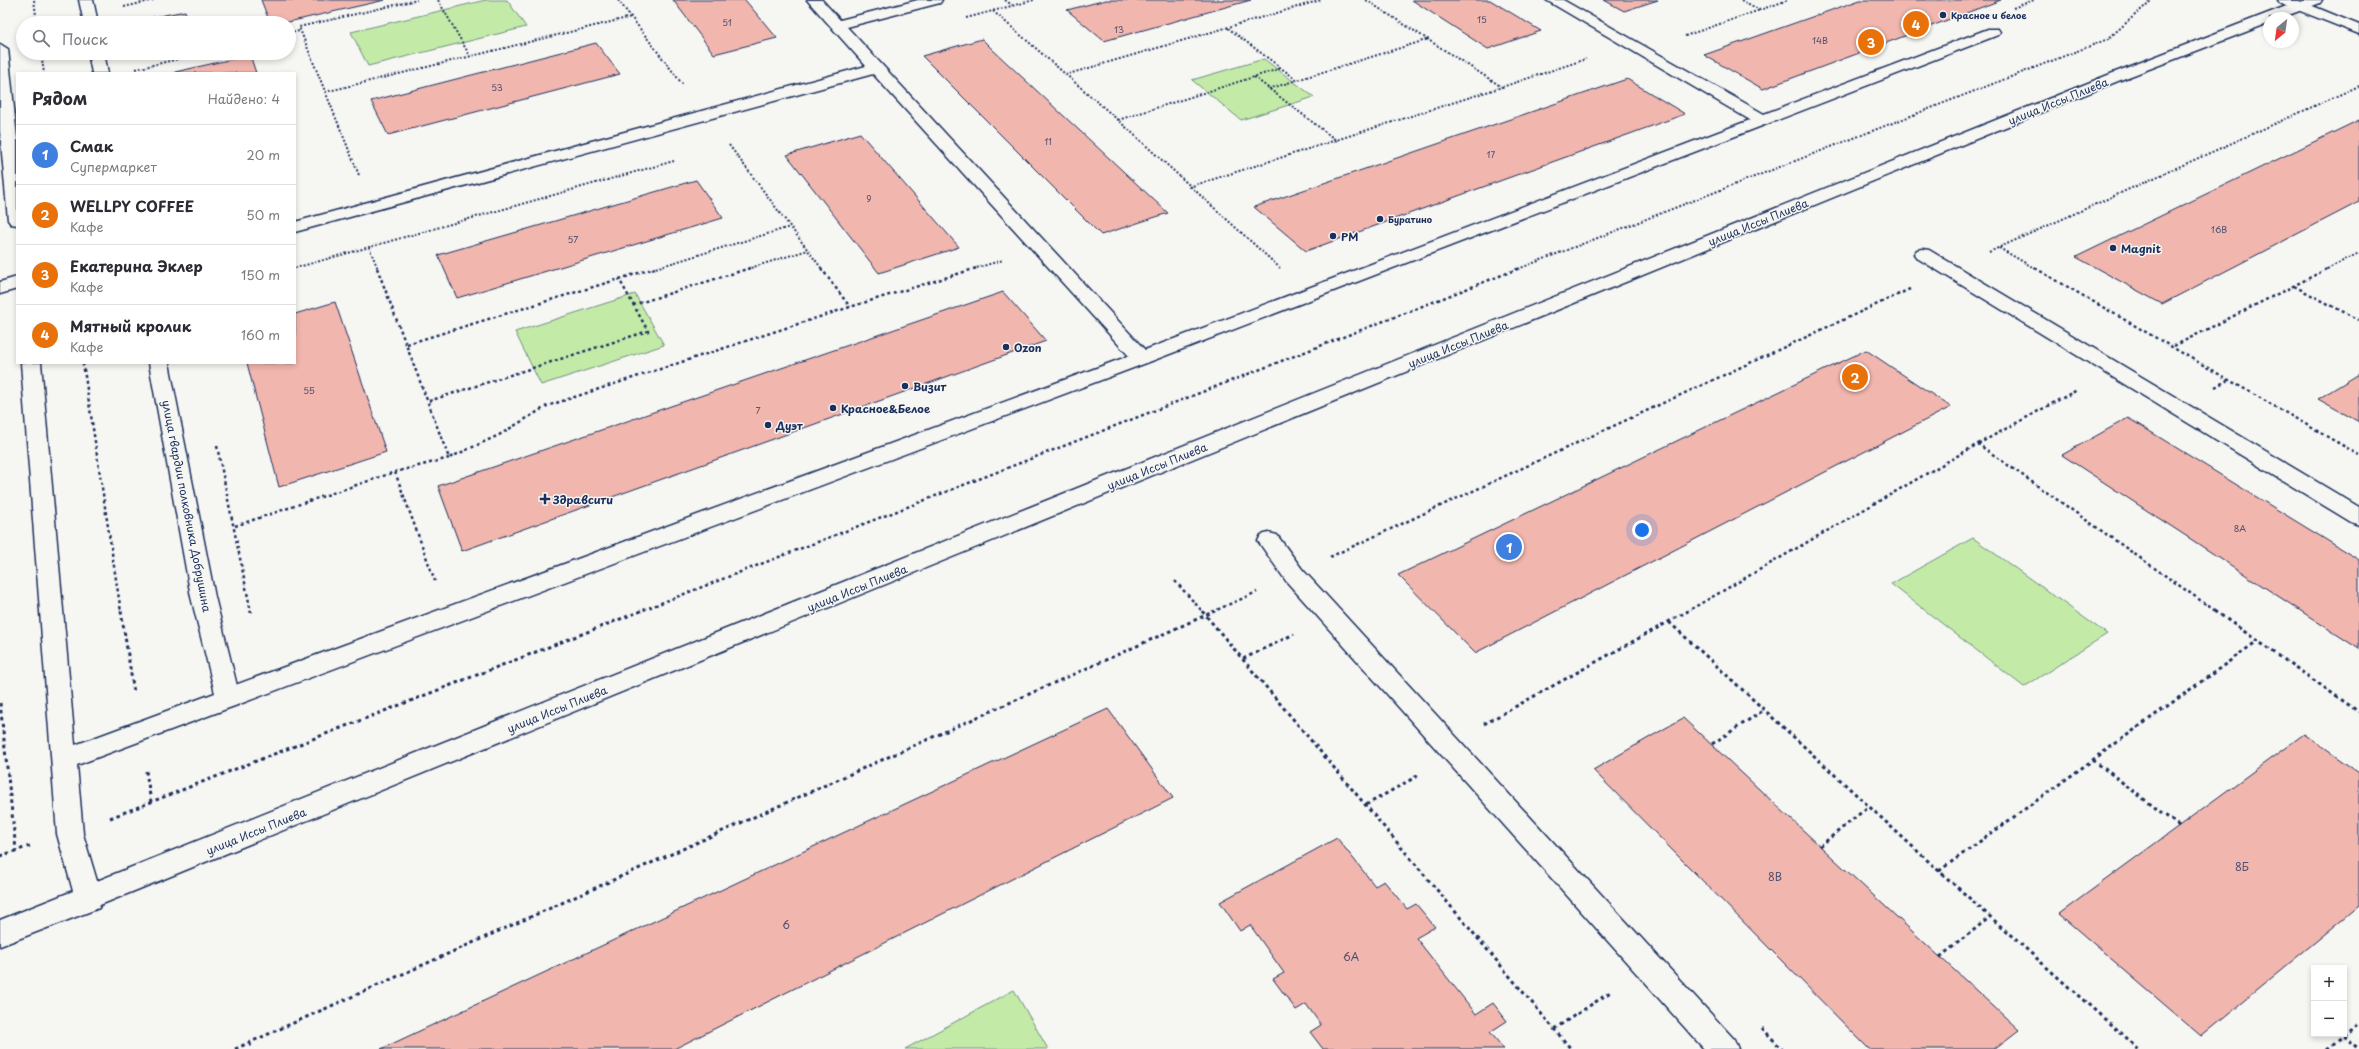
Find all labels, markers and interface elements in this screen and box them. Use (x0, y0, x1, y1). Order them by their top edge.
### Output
place label: Красное и белое (1951, 8, 2027, 22)
pin: 4 (1903, 9, 1929, 39)
marker: Красное и белое (1938, 10, 1948, 20)
house number: 15 (1477, 12, 1487, 26)
north arrow (2263, 12, 2299, 48)
house number: 51 (722, 15, 732, 29)
search box (16, 16, 296, 60)
house number: 13 (1114, 22, 1124, 36)
icon: search (30, 27, 52, 49)
text: Поиск (62, 27, 108, 50)
pin: 3 (1858, 27, 1884, 57)
house number: 14В (1812, 33, 1828, 47)
street label: улица Иссы Плиева (2005, 73, 2111, 129)
house number: 53 (491, 80, 503, 94)
text: Рядом (32, 85, 87, 111)
text: Найдено: 4 (208, 89, 280, 108)
text: Смак (70, 134, 113, 157)
house number: 11 (1044, 134, 1052, 148)
text: 1 (42, 145, 48, 164)
text: 20 m (246, 145, 280, 164)
house number: 17 (1487, 147, 1496, 161)
text: Супермаркет (70, 157, 157, 176)
house number: 9 (866, 191, 872, 205)
text: WELLPY COFFEE (70, 194, 194, 217)
street label: улица Иссы Плиева (1705, 194, 1811, 250)
text: 2 (40, 205, 50, 224)
text: 50 m (246, 205, 280, 224)
place label: Буратино (1388, 212, 1433, 226)
marker: Буратино (1375, 214, 1385, 224)
text: Кафе (70, 217, 103, 236)
house number: 16В (2211, 222, 2227, 236)
place label: PM (1341, 228, 1358, 245)
marker: PM (1328, 231, 1338, 241)
house number: 57 (568, 232, 578, 246)
place label: Magnit (2121, 240, 2161, 257)
marker: Magnit (2108, 243, 2118, 253)
text: Екатерина Эклер (70, 254, 203, 277)
text: 3 (41, 265, 49, 284)
text: 150 m (241, 265, 280, 284)
text: Кафе (70, 277, 103, 296)
text: Мятный кролик (70, 314, 191, 337)
street label: улица Иссы Плиева (1405, 316, 1511, 372)
text: 4 (41, 325, 49, 344)
text: 160 m (241, 325, 280, 344)
text: Кафе (70, 337, 103, 356)
place label: Ozon (1014, 339, 1042, 356)
marker: Ozon (1001, 342, 1011, 352)
pin: 2 (1842, 362, 1868, 392)
place label: Визит (913, 378, 947, 395)
marker: Визит (900, 381, 910, 391)
house number: 55 (303, 383, 315, 397)
street label: улица гвардии полковника Добрушина (158, 399, 216, 614)
place label: Красное&Белое (841, 400, 931, 417)
house number: 7 (755, 403, 761, 417)
marker: Красное&Белое (828, 403, 838, 413)
place label: Дуэт (775, 417, 803, 434)
marker: Дуэт (763, 420, 773, 430)
street label: улица Иссы Плиева (1104, 438, 1210, 494)
place label: Здравсити (552, 491, 613, 508)
marker: Здравсити (540, 494, 550, 504)
your location (1632, 520, 1652, 540)
house number: 8А (2234, 521, 2246, 535)
pin: 1 (1496, 532, 1522, 562)
street label: улица Иссы Плиева (804, 560, 910, 616)
street label: улица Иссы Плиева (504, 681, 610, 737)
street label: улица Иссы Плиева (203, 803, 309, 859)
house number: 8Б (2235, 858, 2249, 875)
house number: 8В (1768, 868, 1782, 885)
house number: 6 (782, 916, 790, 933)
house number: 6А (1343, 948, 1360, 965)
map controls (2311, 965, 2347, 1037)
button: + (2311, 965, 2347, 1001)
button: − (2311, 1001, 2347, 1037)

